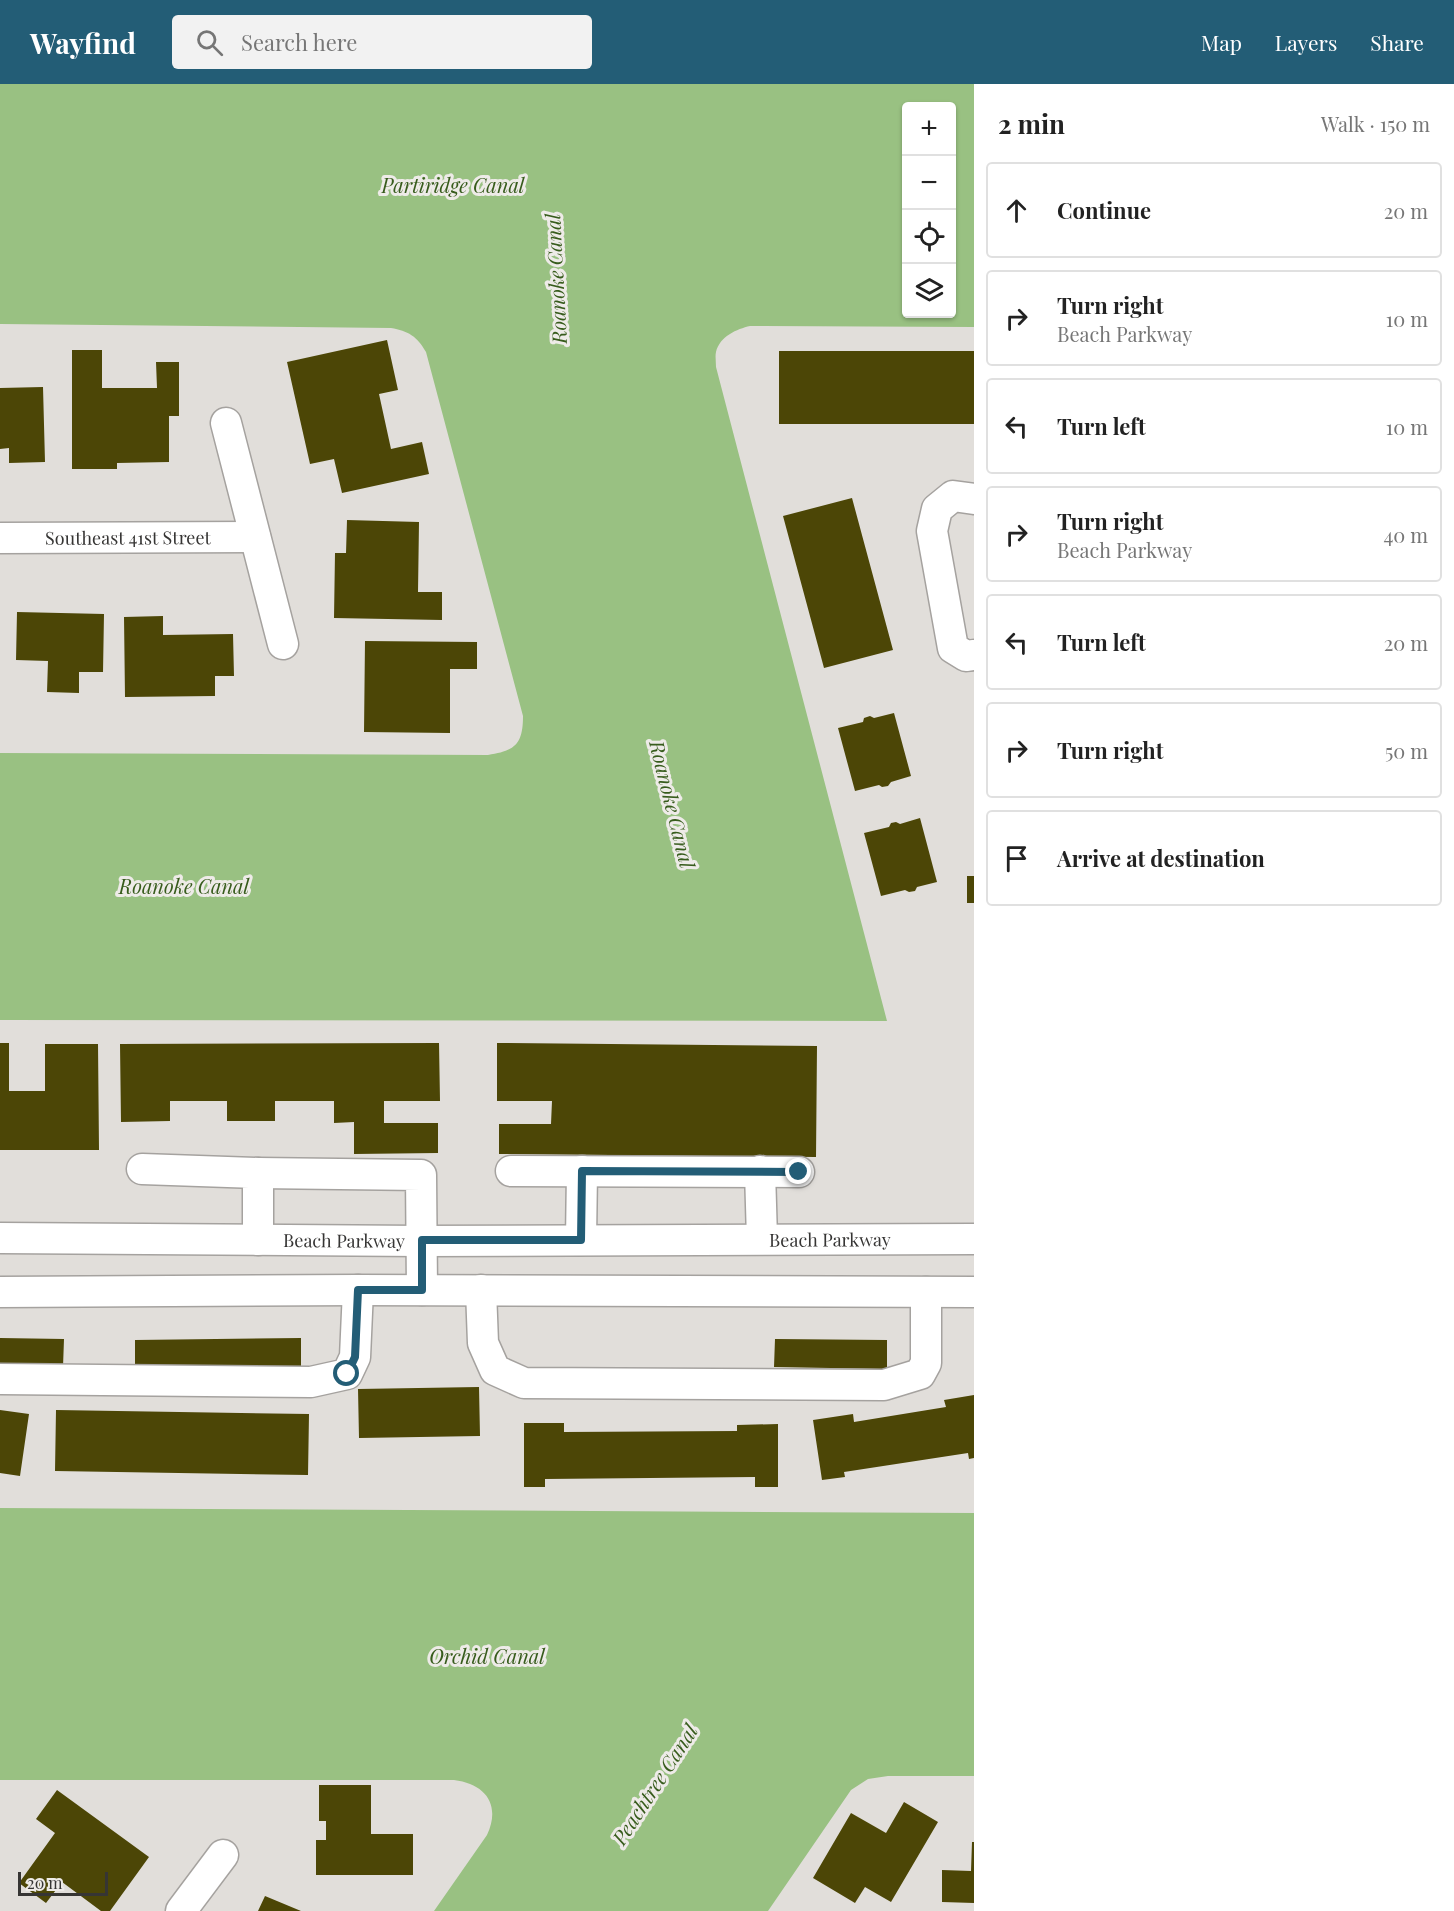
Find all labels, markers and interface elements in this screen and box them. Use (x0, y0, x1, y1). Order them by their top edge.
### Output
search box (172, 15, 592, 69)
text: Wayfind (30, 24, 136, 61)
icon: search (193, 26, 226, 59)
text: Search here (241, 27, 357, 57)
text: Map (1201, 28, 1242, 56)
text: Layers (1275, 28, 1337, 56)
text: Share (1370, 28, 1424, 56)
map controls (902, 102, 956, 318)
button: + (902, 102, 956, 156)
text: 2 min (998, 106, 1065, 141)
text: Walk · 150 m (1321, 110, 1430, 137)
button: − (902, 156, 956, 210)
water label: Partiridge Canal (381, 171, 526, 198)
icon: ahead (1000, 194, 1033, 227)
text: Continue (1057, 195, 1151, 225)
text: 20 m (1384, 197, 1428, 224)
button: locate (902, 210, 956, 264)
water label: Roanoke Canal (538, 212, 572, 346)
button: layers (902, 264, 956, 318)
text: Turn right (1057, 290, 1163, 320)
icon: right (1000, 302, 1033, 335)
text: 10 m (1386, 305, 1428, 332)
text: Beach Parkway (1057, 320, 1192, 347)
icon: left (1000, 410, 1033, 443)
text: Turn left (1057, 411, 1146, 441)
text: 10 m (1386, 413, 1428, 440)
text: Turn right (1057, 506, 1163, 536)
icon: right (1000, 518, 1033, 551)
text: 40 m (1383, 521, 1428, 548)
street label: Southeast 41st Street (45, 525, 212, 550)
text: Beach Parkway (1057, 536, 1192, 563)
icon: left (1000, 626, 1033, 659)
text: Turn left (1057, 627, 1146, 657)
text: 20 m (1384, 629, 1428, 656)
icon: right (1000, 734, 1033, 767)
text: Turn right (1057, 735, 1163, 765)
water label: Roanoke Canal (644, 737, 702, 872)
text: 50 m (1385, 737, 1428, 764)
icon: arrive (1000, 842, 1033, 875)
text: Arrive at destination (1057, 843, 1265, 873)
water label: Roanoke Canal (118, 872, 251, 899)
route end (785, 1158, 811, 1184)
street label: Beach Parkway (769, 1227, 891, 1252)
street label: Beach Parkway (283, 1228, 405, 1253)
route start (333, 1360, 359, 1386)
water label: Orchid Canal (429, 1642, 546, 1669)
water label: Peachtree Canal (604, 1717, 704, 1850)
scale bar (18, 1869, 108, 1896)
text: 20 m (27, 1872, 62, 1893)

